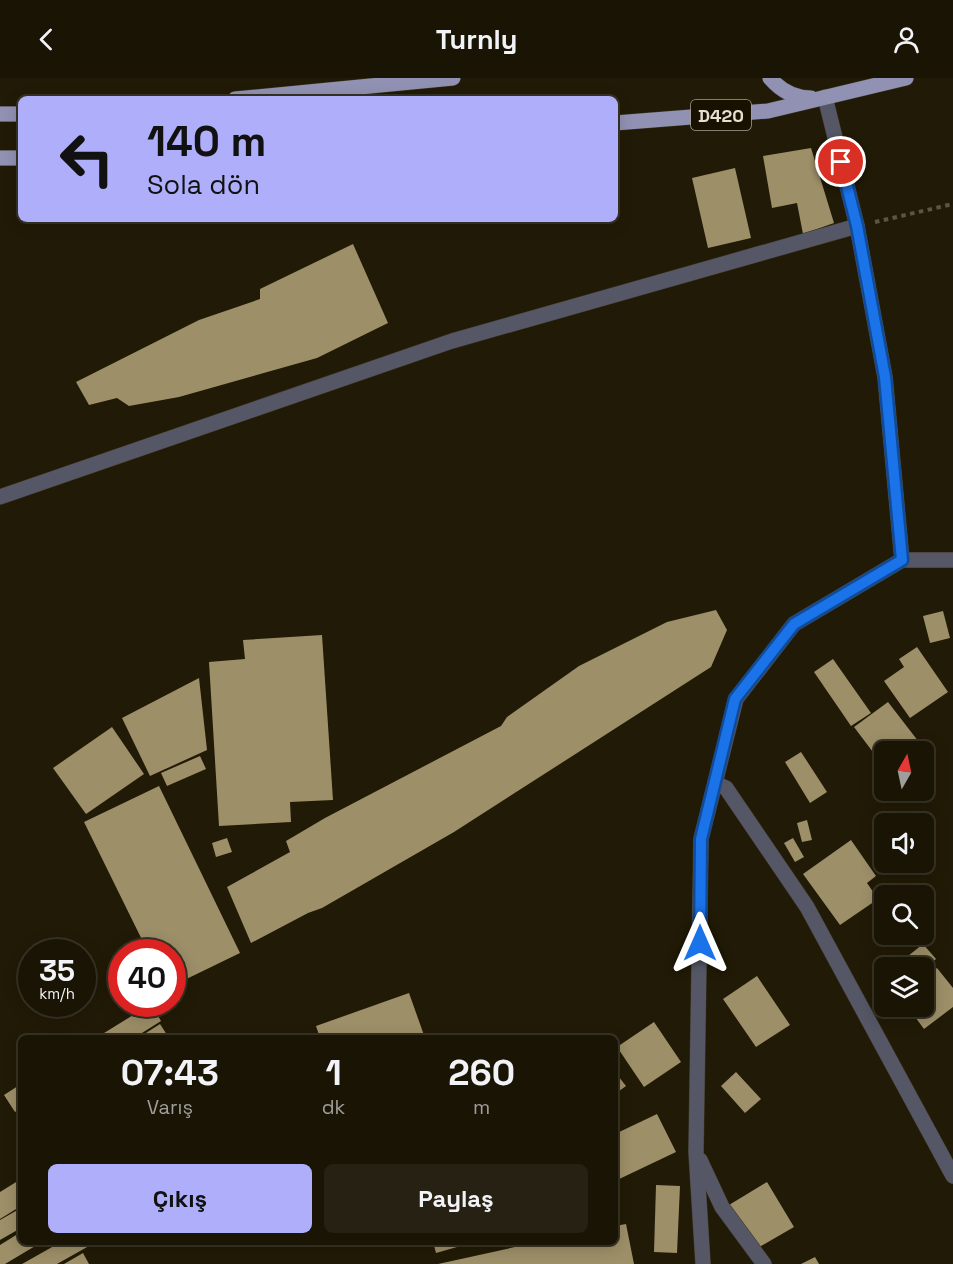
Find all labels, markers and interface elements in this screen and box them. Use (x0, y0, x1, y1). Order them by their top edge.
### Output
text: Turnly (436, 22, 517, 57)
icon: back (30, 23, 63, 56)
icon: person (890, 23, 923, 56)
road number: D420 (691, 100, 751, 130)
text: 140 m (147, 115, 266, 168)
icon: left (48, 120, 126, 198)
pin (815, 136, 866, 187)
icon: arrive (824, 145, 857, 178)
text: Sola dön (147, 167, 260, 202)
north arrow (874, 741, 934, 801)
map controls (874, 741, 934, 1017)
button: sound (874, 813, 934, 873)
button: search (874, 885, 934, 945)
position arrow (668, 911, 732, 975)
speed limit sign: 40 (108, 939, 186, 1017)
text: 35 (39, 951, 75, 990)
button: layers (874, 957, 934, 1017)
text: km/h (39, 984, 75, 1003)
text: 07:43 (121, 1050, 219, 1096)
text: 1 (325, 1050, 342, 1096)
text: 260 (448, 1050, 515, 1096)
text: Varış (147, 1094, 193, 1120)
text: dk (322, 1094, 345, 1120)
text: m (473, 1094, 490, 1120)
button: Çıkış (48, 1164, 312, 1233)
button: Paylaş (324, 1164, 588, 1233)

